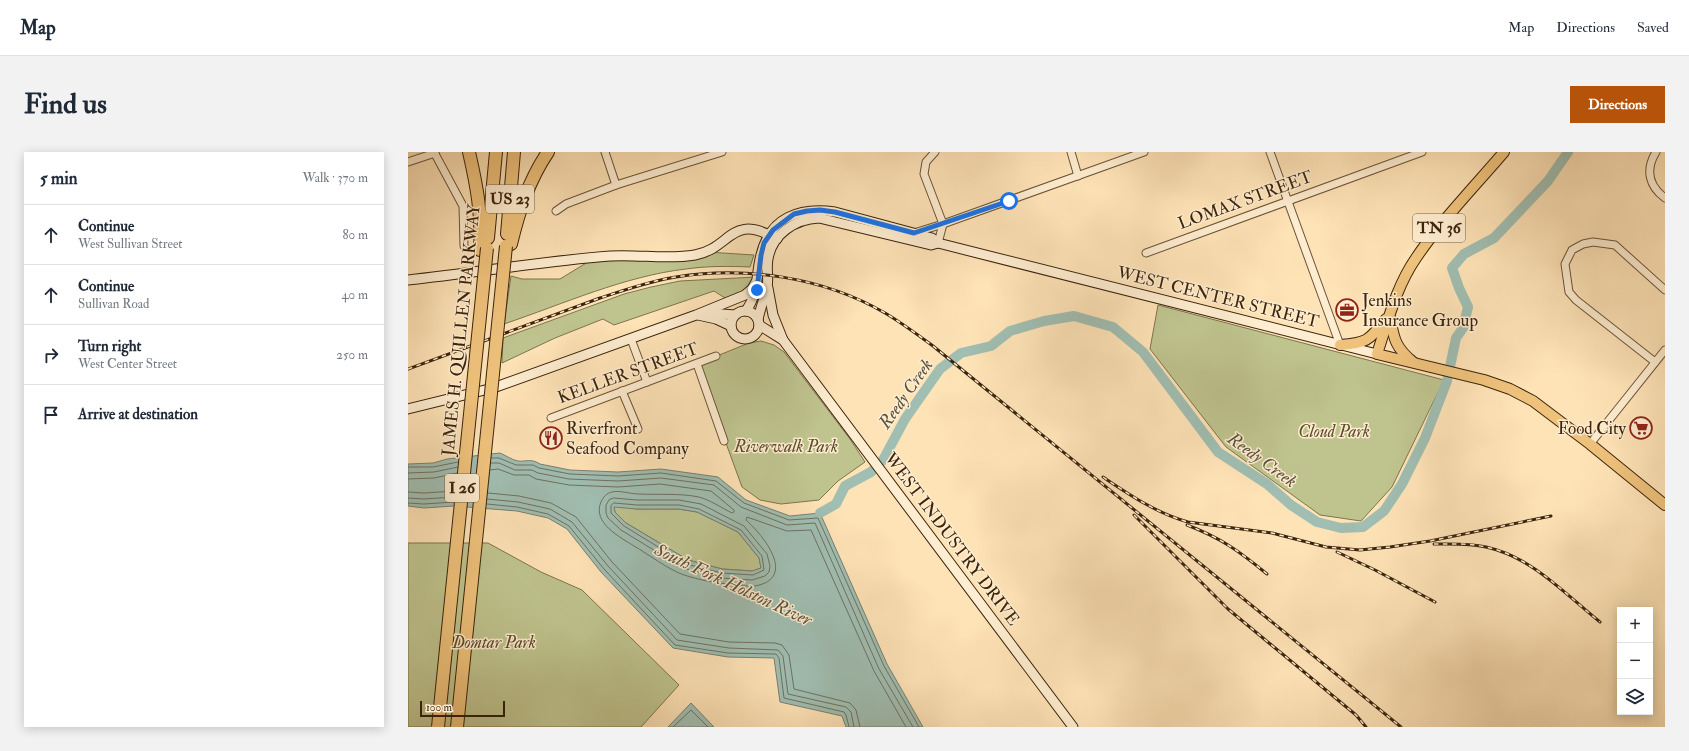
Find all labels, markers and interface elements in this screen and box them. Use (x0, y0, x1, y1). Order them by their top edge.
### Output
text: Map (20, 16, 56, 40)
text: Map (1508, 19, 1534, 36)
text: Directions (1556, 19, 1615, 36)
text: Saved (1637, 19, 1669, 36)
button: Directions (1570, 86, 1665, 123)
text: Find us (24, 87, 107, 122)
street label: LOMAX STREET (1175, 166, 1315, 234)
text: 5 min (40, 168, 78, 189)
text: Walk · 370 m (303, 170, 368, 186)
road number: US 23 (486, 185, 534, 213)
route start (1000, 192, 1018, 210)
street label: JAMES H. QUILLEN PARKWAY (437, 203, 486, 458)
road number: TN 36 (1413, 214, 1465, 242)
text: Continue (78, 217, 134, 236)
icon: ahead (40, 224, 62, 246)
text: 80 m (342, 227, 368, 243)
text: West Sullivan Street (78, 236, 183, 252)
street label: WEST CENTER STREET (1114, 262, 1321, 332)
text: Continue (78, 277, 134, 296)
route end (748, 281, 766, 299)
icon: ahead (40, 284, 62, 306)
text: 40 m (342, 287, 368, 303)
place label: Jenkins Insurance Group (1361, 290, 1478, 332)
text: Sullivan Road (78, 296, 149, 312)
office icon: Jenkins Insurance Group (1334, 297, 1360, 323)
text: Turn right (78, 337, 141, 356)
street label: KELLER STREET (555, 338, 702, 408)
icon: right (40, 344, 62, 366)
text: 250 m (336, 347, 368, 363)
water label: Reedy Creek (873, 355, 938, 434)
text: West Center Street (78, 356, 177, 372)
icon: arrive (40, 404, 62, 426)
text: Arrive at destination (78, 405, 198, 424)
supermarket icon: Food City (1628, 415, 1654, 441)
place label: Riverfront Seafood Company (566, 418, 689, 460)
place label: Food City (1558, 418, 1627, 440)
park label: Cloud Park (1298, 421, 1370, 442)
restaurant icon: Riverfront Seafood Company (538, 425, 564, 451)
water label: Reedy Creek (1222, 427, 1301, 493)
park label: Riverwalk Park (733, 436, 838, 457)
street label: WEST INDUSTRY DRIVE (879, 448, 1024, 630)
road number: I 26 (445, 474, 479, 502)
water label: South Fork Holston River (650, 538, 817, 632)
map controls (1617, 607, 1653, 715)
button: + (1617, 607, 1653, 643)
park label: Domtar Park (451, 632, 536, 653)
button: − (1617, 643, 1653, 679)
button: layers (1617, 679, 1653, 715)
scale bar (420, 699, 505, 718)
text: 100 m (426, 701, 452, 714)

